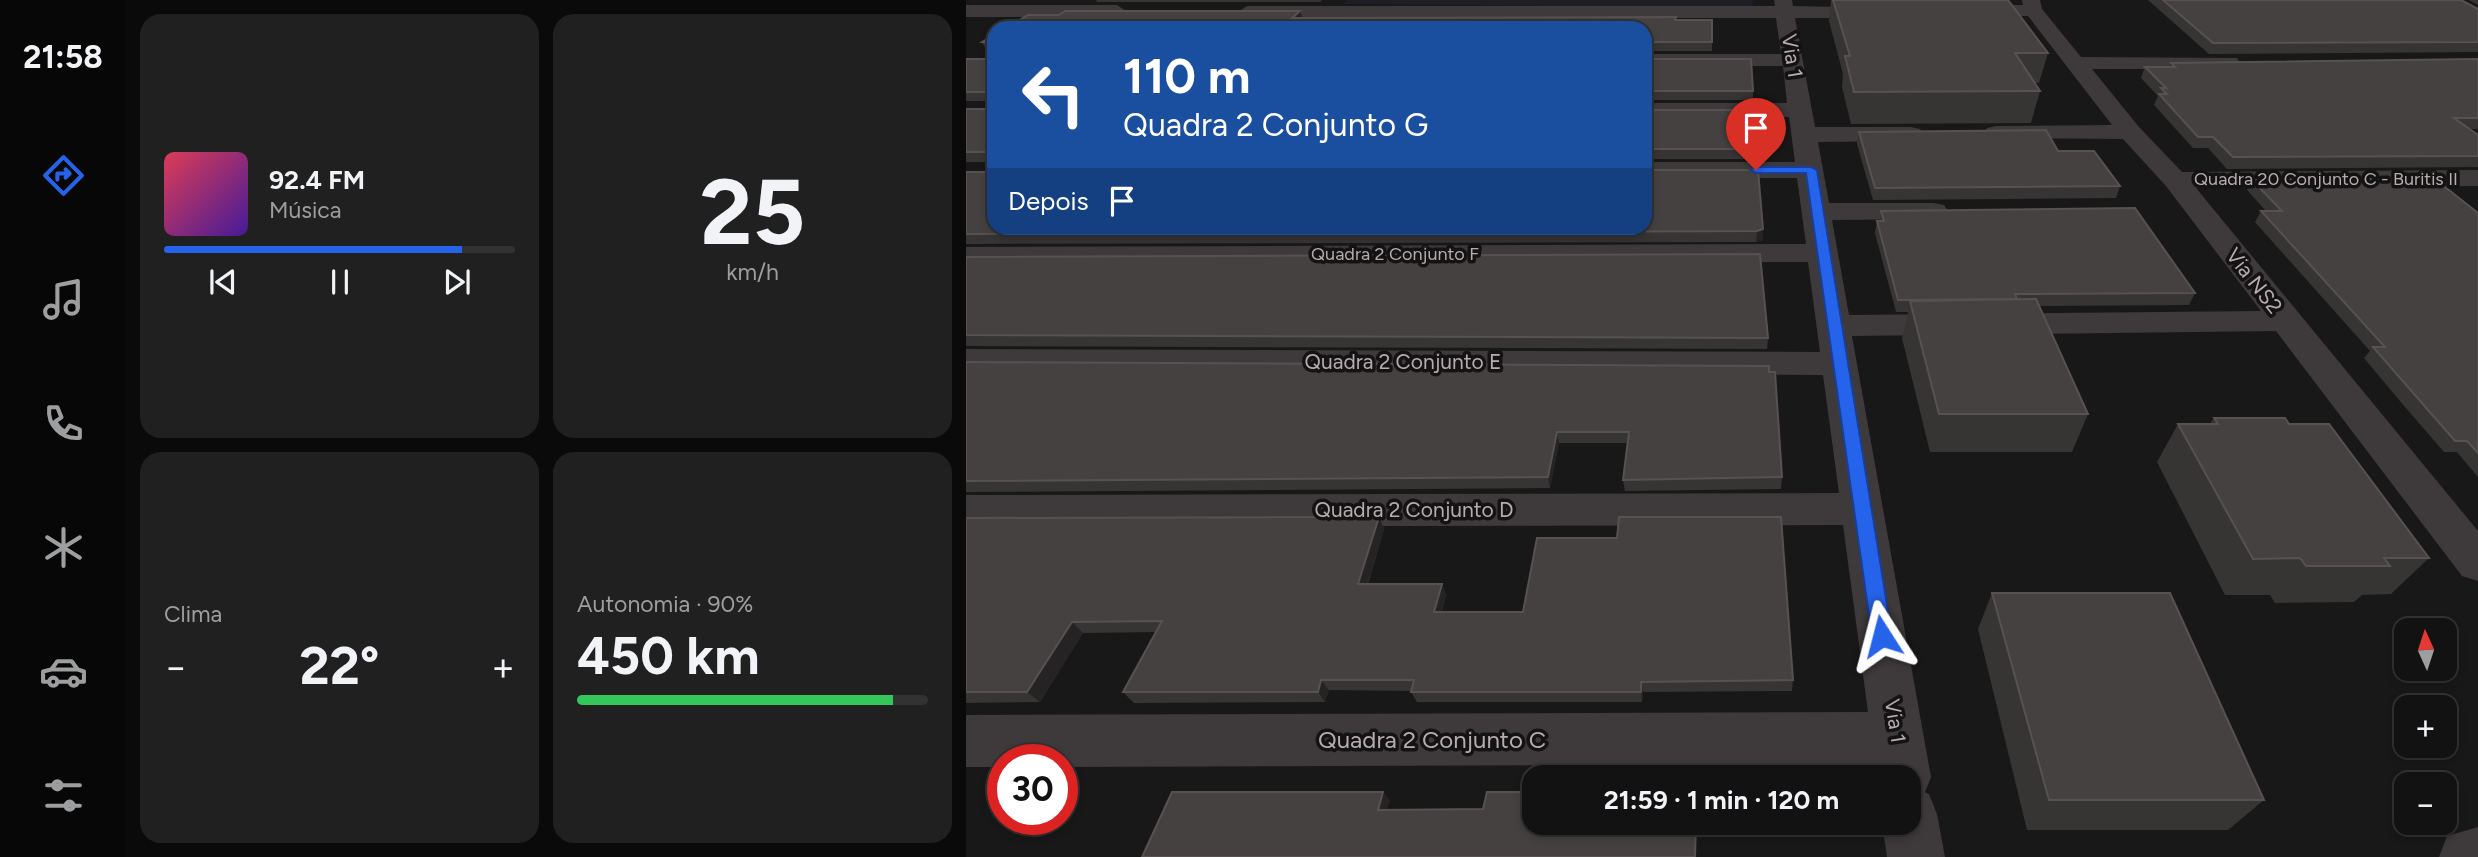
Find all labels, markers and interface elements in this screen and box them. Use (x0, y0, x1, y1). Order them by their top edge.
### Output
street label: Via 1 (1777, 32, 1808, 80)
text: 21:58 (23, 38, 103, 76)
text: 110 m (1123, 46, 1251, 105)
icon: left (1008, 49, 1099, 140)
pin (1726, 98, 1786, 170)
text: Quadra 2 Conjunto G (1123, 106, 1428, 144)
icon: arrive (1737, 109, 1775, 147)
icon: directions (39, 151, 88, 200)
text: 25 (700, 158, 805, 267)
text: 92.4 FM (269, 164, 365, 196)
street label: Quadra 20 Conjunto C - Buritis II (2194, 168, 2458, 190)
icon: arrive (1103, 182, 1141, 220)
text: Depois (1008, 185, 1089, 217)
text: Música (269, 196, 342, 224)
street label: Quadra 2 Conjunto F (1311, 243, 1479, 265)
street label: Via NS2 (2221, 243, 2288, 318)
text: km/h (726, 258, 779, 286)
icon: previous (204, 263, 242, 301)
icon: pause (321, 263, 359, 301)
icon: next (438, 263, 476, 301)
icon: music (39, 275, 88, 324)
street label: Quadra 2 Conjunto E (1305, 349, 1501, 374)
icon: phone (39, 399, 88, 448)
street label: Quadra 2 Conjunto D (1315, 497, 1513, 522)
icon: climate (39, 523, 88, 572)
text: Autonomia · 90% (577, 590, 753, 618)
position arrow (1845, 599, 1919, 673)
text: Clima (164, 600, 222, 628)
north arrow (2394, 618, 2457, 681)
map controls (2394, 618, 2457, 835)
text: 450 km (577, 625, 760, 687)
text: 22° (300, 635, 379, 697)
text: − (164, 644, 188, 690)
text: + (491, 644, 515, 690)
icon: car (39, 647, 88, 696)
button: + (2394, 695, 2457, 758)
street label: Via 1 (1880, 697, 1911, 745)
street label: Quadra 2 Conjunto C (1318, 725, 1546, 754)
speed limit sign: 30 (987, 744, 1078, 835)
icon: filters (39, 771, 88, 820)
button: − (2394, 772, 2457, 835)
text: 21:59 · 1 min · 120 m (1604, 784, 1839, 816)

